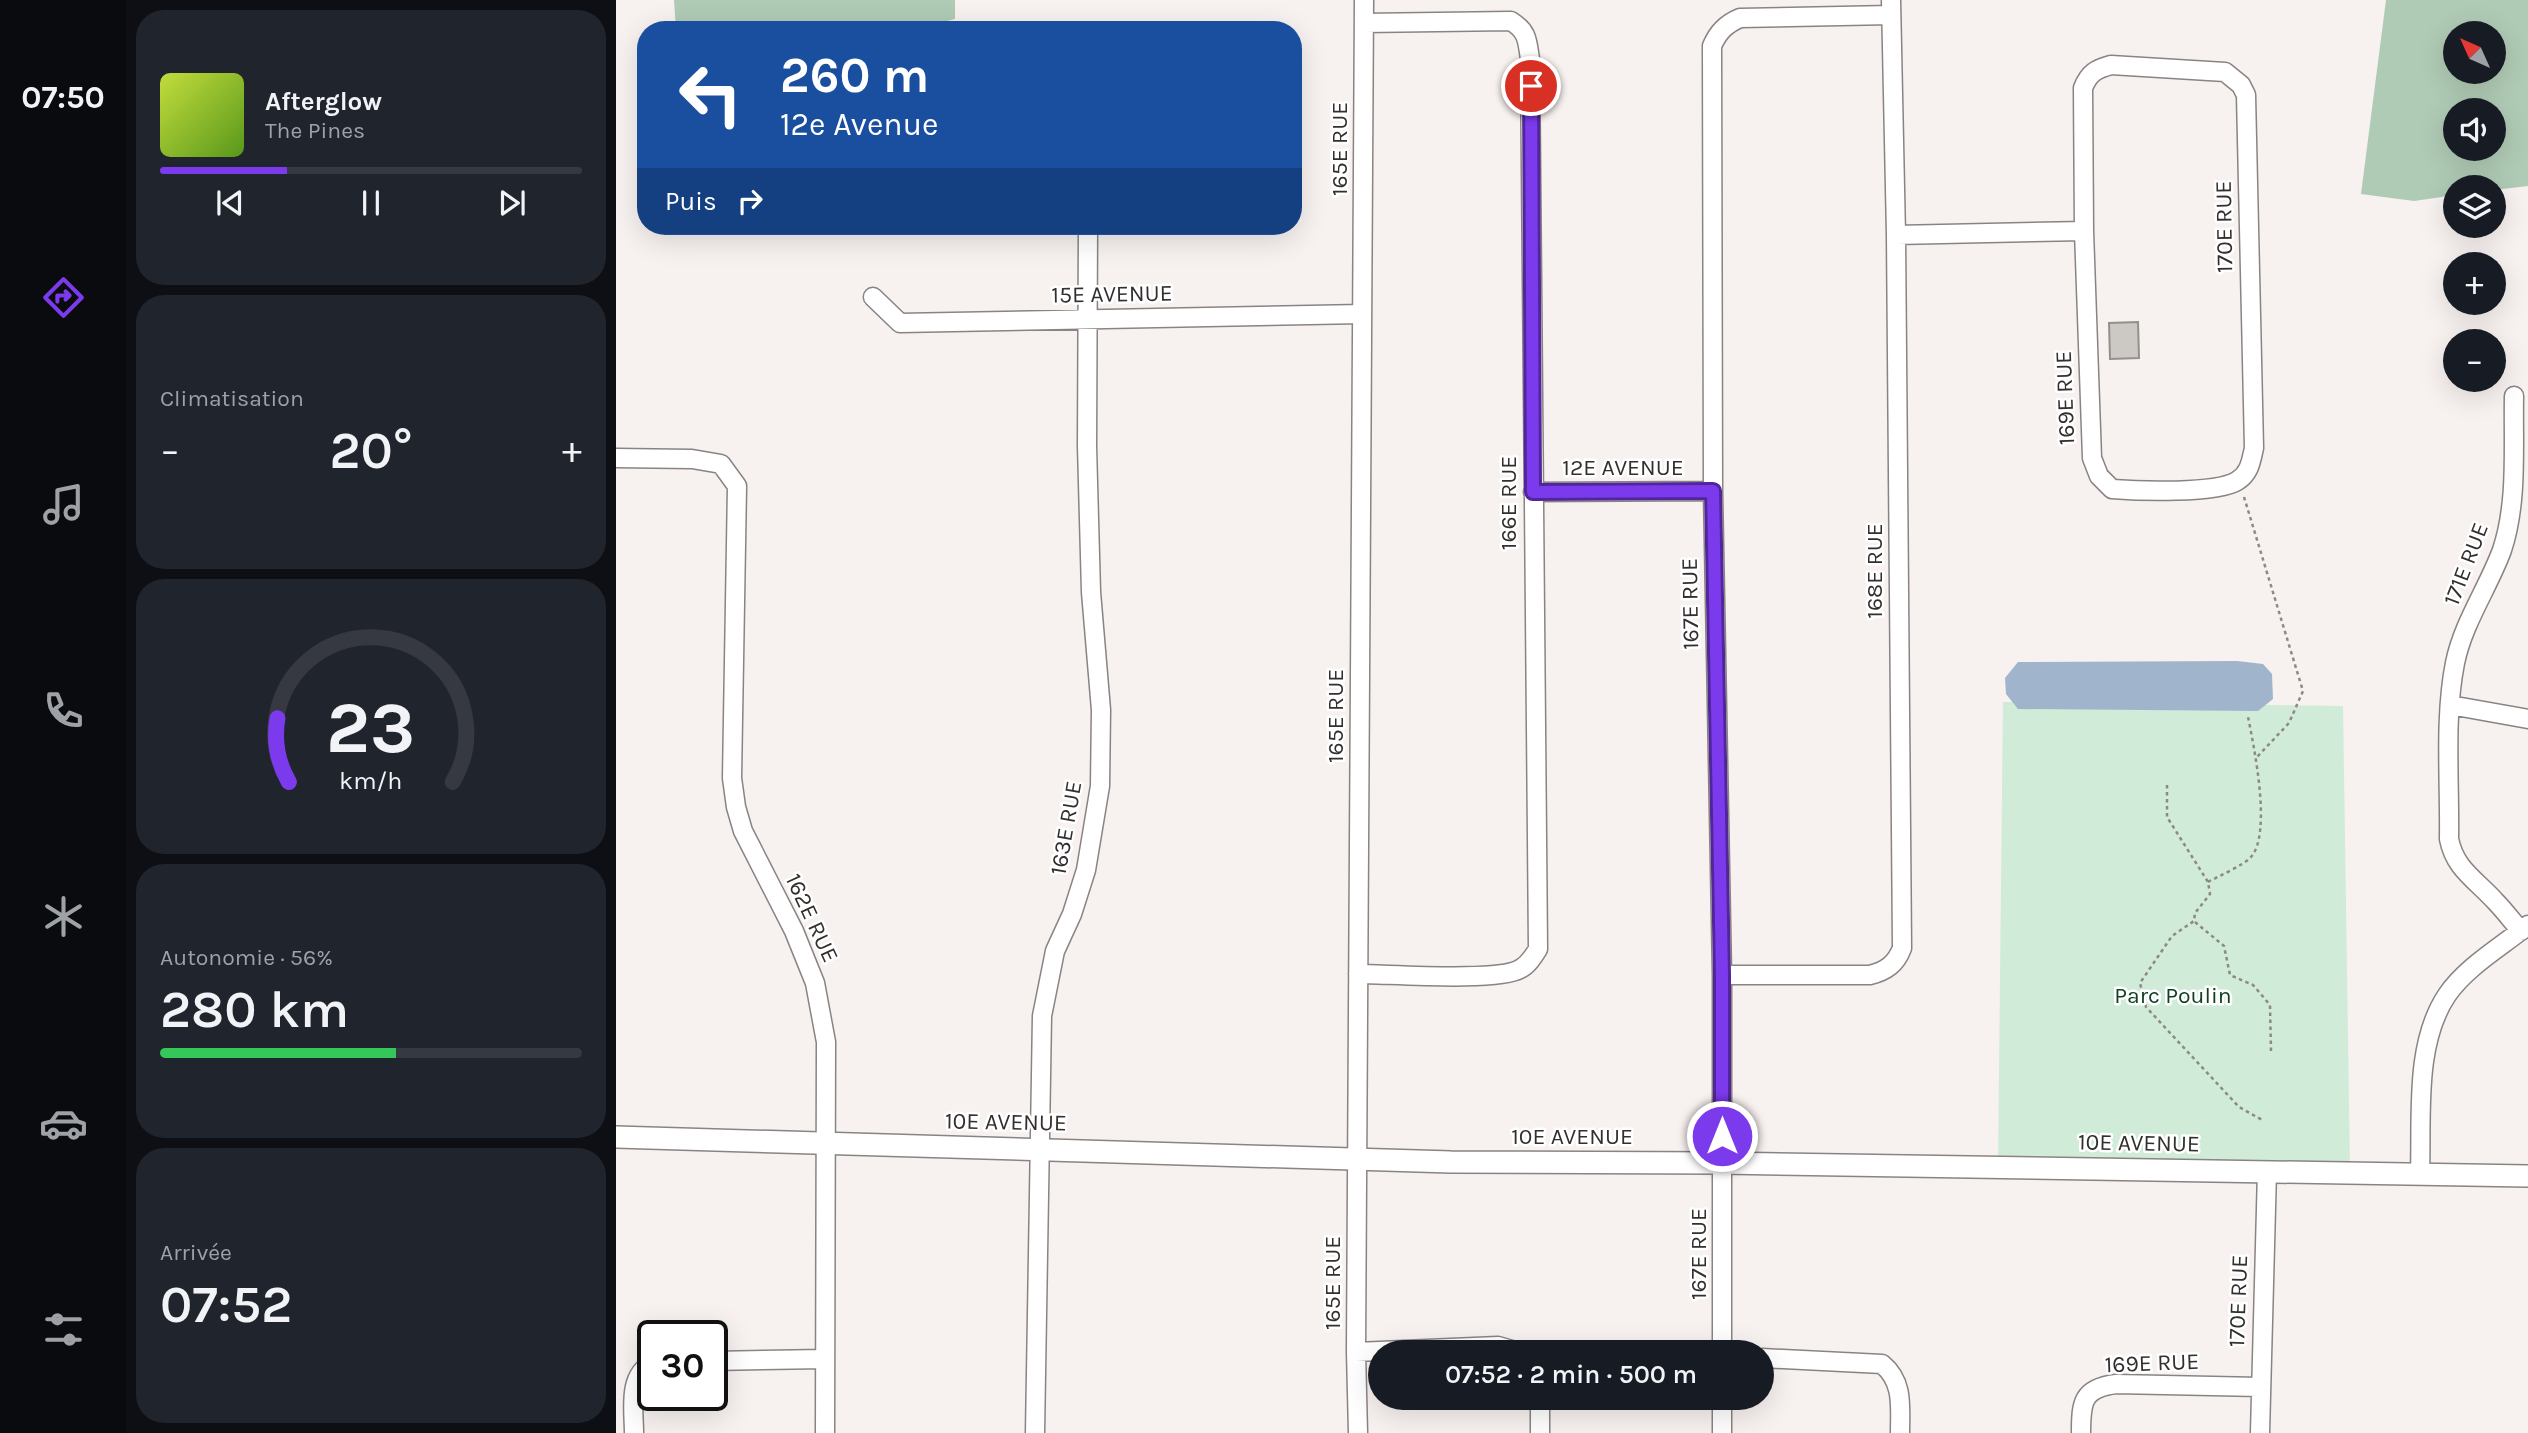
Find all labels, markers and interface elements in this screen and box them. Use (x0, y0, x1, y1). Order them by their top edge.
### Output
north arrow (2443, 21, 2506, 84)
map controls (2443, 21, 2506, 392)
text: 260 m (780, 47, 929, 104)
icon: left (665, 49, 756, 140)
pin (1501, 56, 1561, 116)
icon: arrive (1512, 67, 1550, 105)
text: 07:50 (21, 79, 105, 116)
text: Afterglow (265, 86, 382, 117)
button: sound (2443, 98, 2506, 161)
street label: 165E RUE (1326, 102, 1353, 196)
text: 12e Avenue (780, 106, 938, 143)
text: The Pines (265, 117, 365, 144)
button: layers (2443, 175, 2506, 238)
street label: 170E RUE (2210, 181, 2238, 273)
icon: right (731, 182, 769, 220)
icon: previous (211, 184, 249, 222)
icon: pause (352, 184, 390, 222)
icon: next (493, 184, 531, 222)
text: Puis (665, 186, 717, 217)
button: + (2443, 252, 2506, 315)
icon: directions (39, 273, 88, 322)
street label: 15E AVENUE (1051, 279, 1173, 309)
button: − (2443, 329, 2506, 392)
street label: 169E RUE (2050, 350, 2080, 446)
text: Climatisation (160, 385, 304, 412)
text: 20° (330, 420, 412, 481)
text: − (160, 428, 180, 473)
text: + (562, 428, 582, 473)
street label: 12E AVENUE (1562, 454, 1684, 481)
street label: 166E RUE (1495, 456, 1522, 550)
icon: music (39, 480, 88, 529)
street label: 171E RUE (2438, 519, 2494, 609)
street label: 168E RUE (1861, 523, 1888, 619)
street label: 167E RUE (1676, 558, 1704, 650)
street label: 165E RUE (1322, 669, 1349, 763)
icon: phone (39, 686, 88, 735)
text: 23 (326, 686, 416, 771)
text: km/h (339, 766, 403, 795)
street label: 163E RUE (1044, 779, 1088, 877)
street label: 162E RUE (780, 869, 844, 967)
icon: climate (39, 892, 88, 941)
text: Autonomie · 56% (160, 944, 333, 971)
text: 280 km (160, 979, 349, 1040)
park label: Parc Poulin (2114, 982, 2232, 1009)
icon: car (39, 1099, 88, 1148)
position arrow (1685, 1099, 1759, 1173)
street label: 10E AVENUE (945, 1107, 1067, 1137)
street label: 10E AVENUE (1511, 1123, 1633, 1150)
street label: 10E AVENUE (2078, 1128, 2200, 1158)
street label: 167E RUE (1685, 1208, 1712, 1300)
street label: 165E RUE (1319, 1236, 1346, 1330)
text: Arrivée (160, 1239, 232, 1266)
street label: 170E RUE (2223, 1254, 2253, 1348)
text: 07:52 (160, 1274, 292, 1335)
icon: filters (39, 1305, 88, 1354)
speed limit sign: 30 (637, 1320, 728, 1411)
street label: 169E RUE (2104, 1348, 2200, 1378)
text: 07:52 · 2 min · 500 m (1445, 1359, 1697, 1390)

